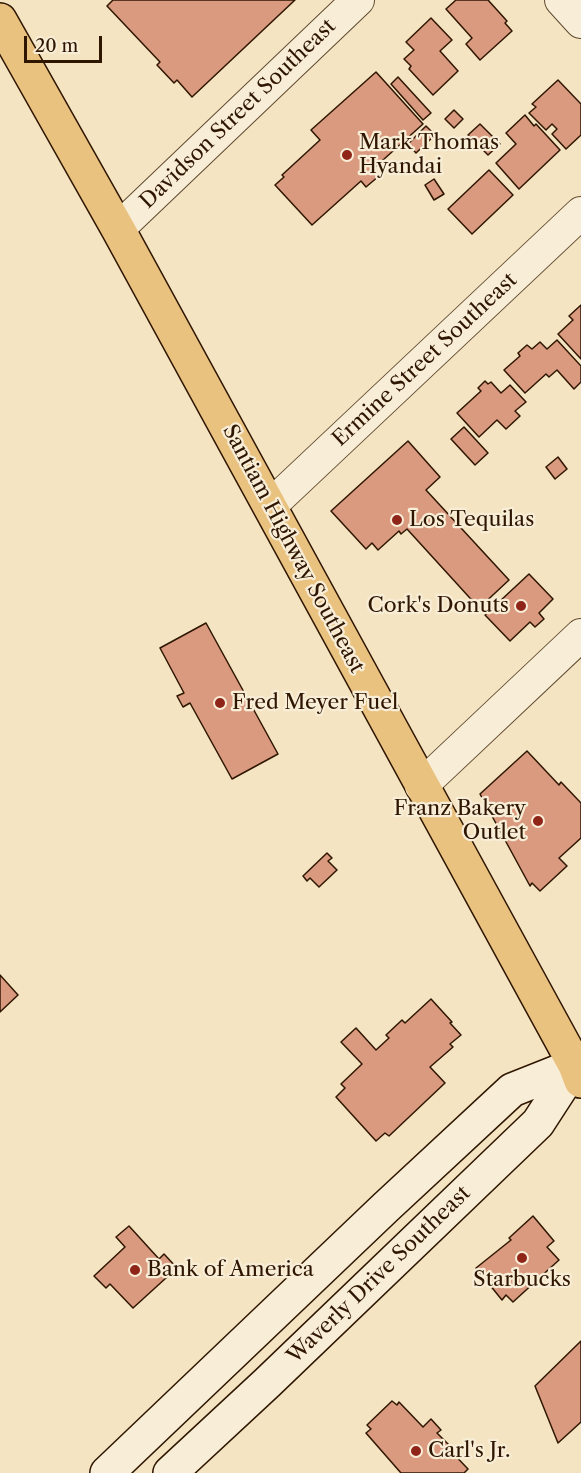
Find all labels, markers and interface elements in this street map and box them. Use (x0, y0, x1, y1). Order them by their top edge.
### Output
street label: Davidson Street Southeast (135, 14, 341, 214)
scale bar (27, 24, 105, 62)
text: 20 m (35, 35, 78, 57)
place label: Mark Thomas Hyandai (359, 130, 499, 180)
marker: Mark Thomas Hyandai (340, 148, 354, 162)
street label: Ermine Street Southeast (328, 268, 522, 452)
street label: Santiam Highway Southeast (217, 421, 369, 677)
place label: Los Tequilas (409, 507, 534, 533)
marker: Los Tequilas (390, 513, 404, 527)
place label: Cork's Donuts (367, 593, 509, 619)
marker: Cork's Donuts (514, 599, 528, 613)
place label: Fred Meyer Fuel (232, 690, 398, 716)
marker: Fred Meyer Fuel (213, 696, 227, 710)
place label: Franz Bakery Outlet (394, 796, 526, 846)
marker: Franz Bakery Outlet (531, 814, 545, 828)
street label: Waverly Drive Southeast (282, 1181, 476, 1369)
marker: Starbucks (515, 1251, 529, 1265)
place label: Bank of America (147, 1257, 314, 1283)
marker: Bank of America (128, 1263, 142, 1277)
place label: Starbucks (473, 1267, 571, 1293)
place label: Carl's Jr. (428, 1438, 511, 1464)
marker: Carl's Jr. (409, 1444, 423, 1458)

